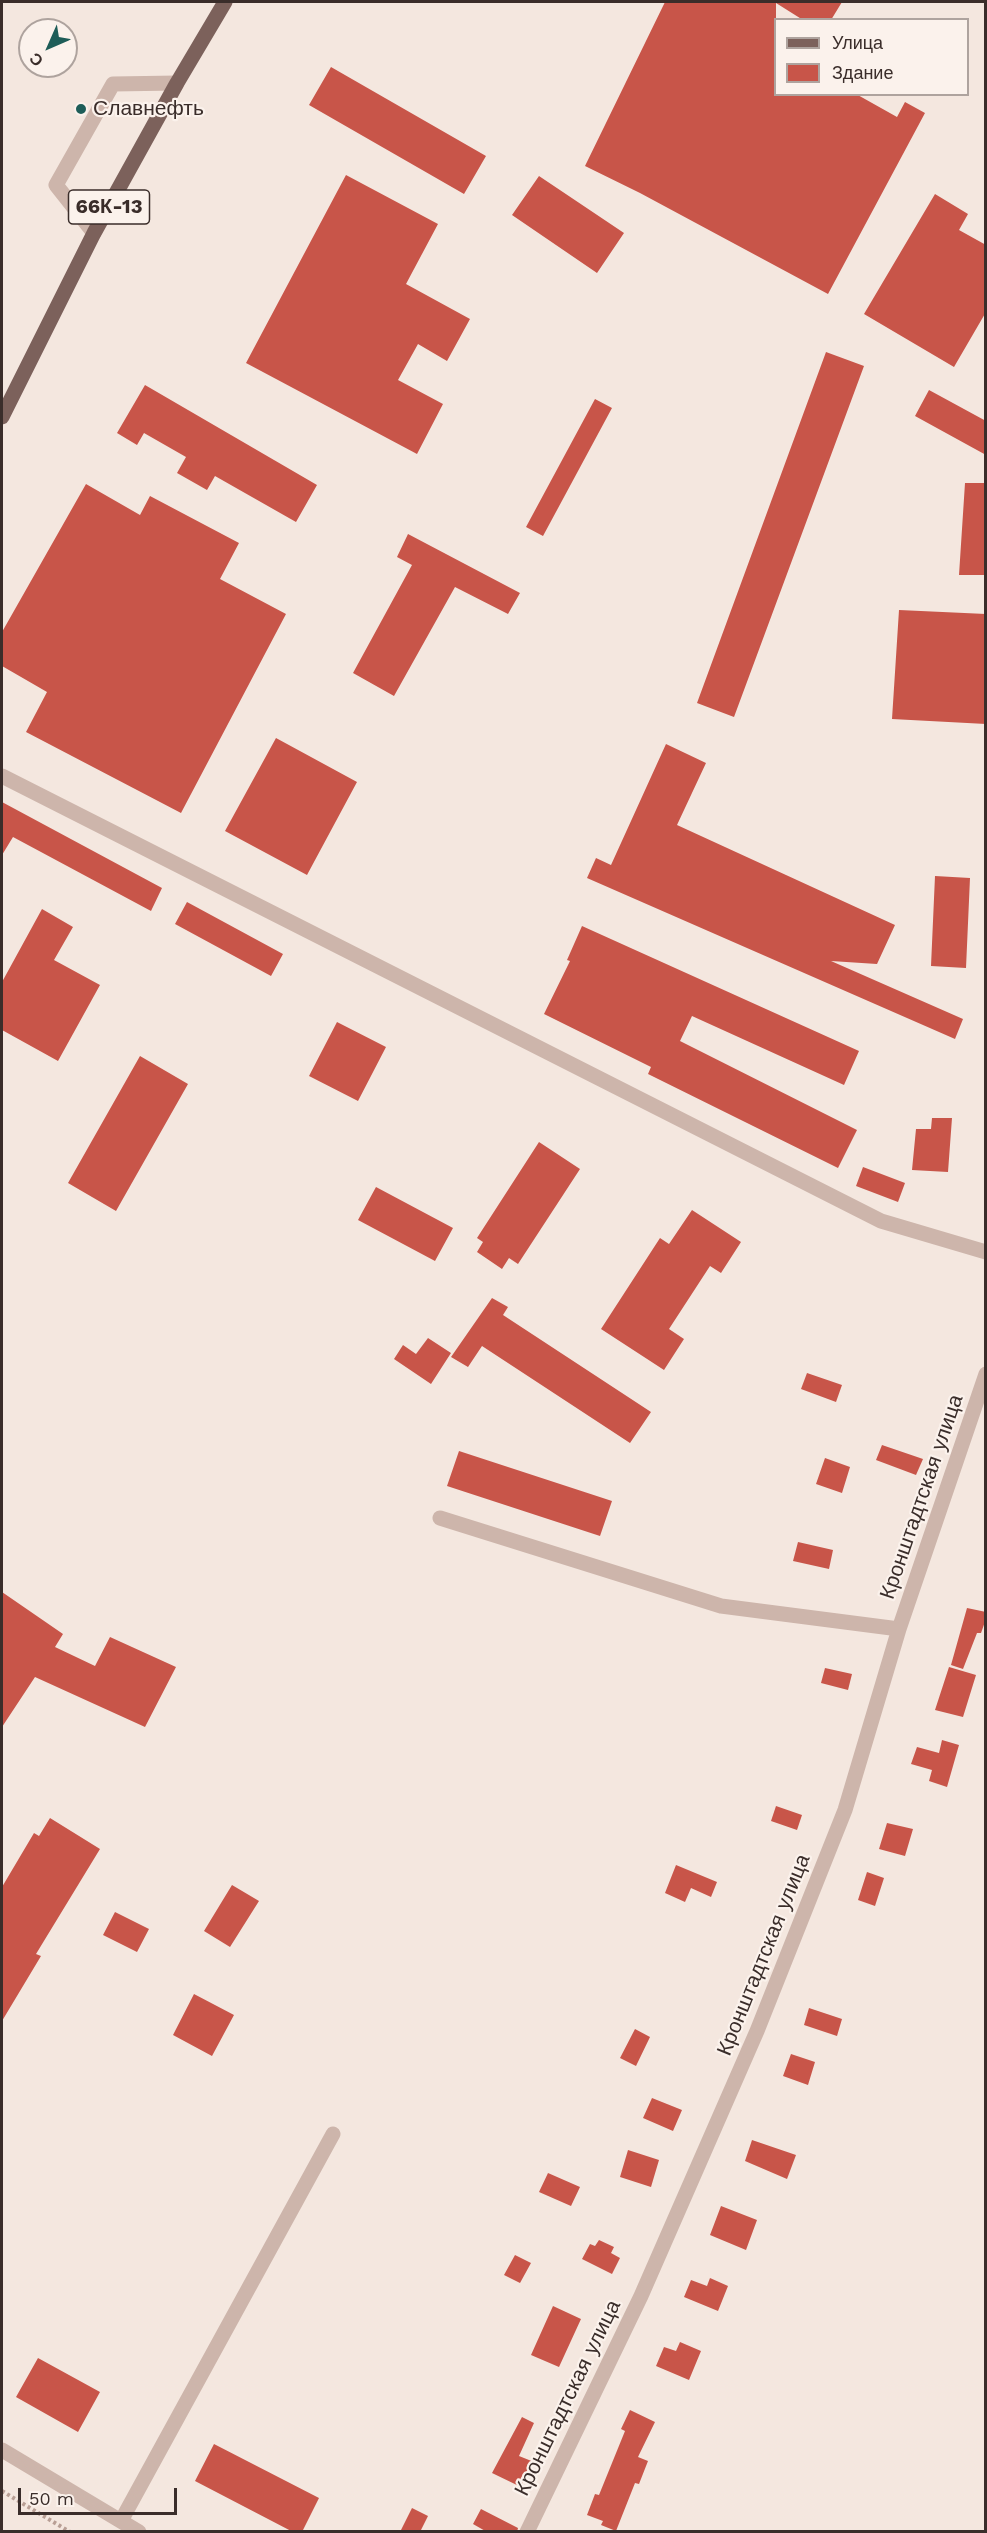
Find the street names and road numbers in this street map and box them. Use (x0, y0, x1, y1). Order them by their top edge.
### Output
road number: 66К-13 (68, 190, 150, 224)
street label: Кронштадтская улица (875, 1391, 969, 1603)
street label: Кронштадтская улица (712, 1851, 816, 2059)
street label: Кронштадтская улица (510, 2296, 626, 2500)

